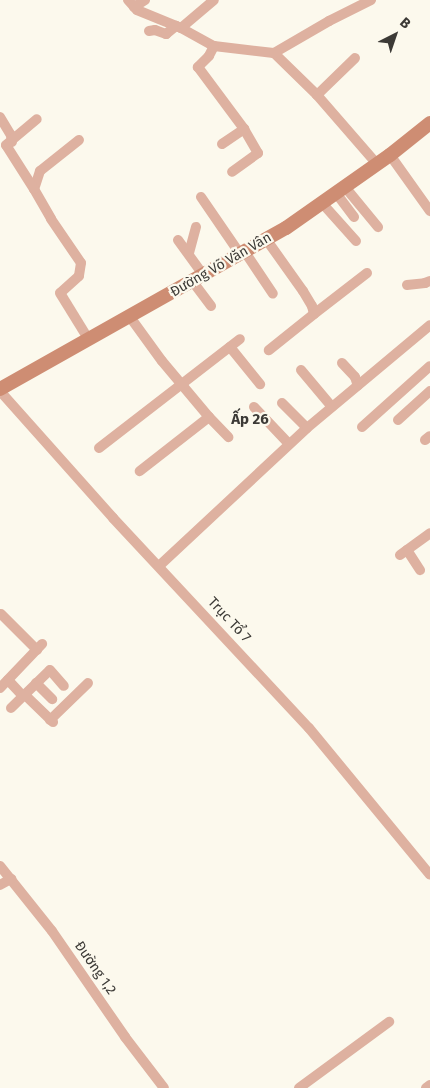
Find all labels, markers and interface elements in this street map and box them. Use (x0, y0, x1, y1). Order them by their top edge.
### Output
north arrow (370, 10, 420, 60)
text: B (396, 14, 414, 33)
street label: Đường Võ Văn Vân (167, 229, 275, 301)
district label: Ấp 26 (231, 411, 269, 429)
street label: Trục Tổ 7 (204, 594, 254, 646)
street label: Đường 1,2 (71, 938, 119, 998)

